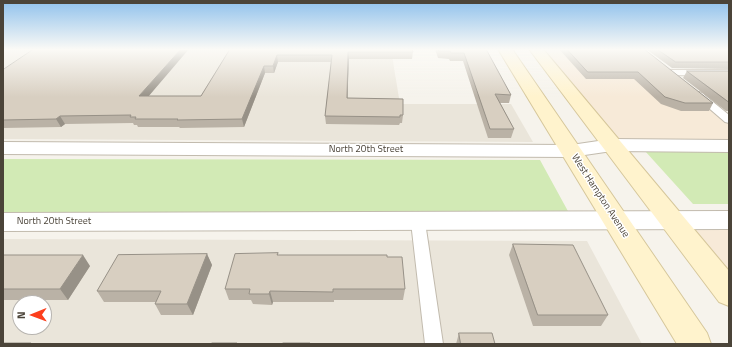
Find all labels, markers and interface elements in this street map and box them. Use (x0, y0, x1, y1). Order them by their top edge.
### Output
street label: North 20th Street (329, 144, 403, 156)
street label: West Hampton Avenue (569, 152, 631, 240)
street label: North 20th Street (17, 216, 91, 228)
north arrow (12, 295, 52, 335)
text: N (13, 311, 29, 319)

